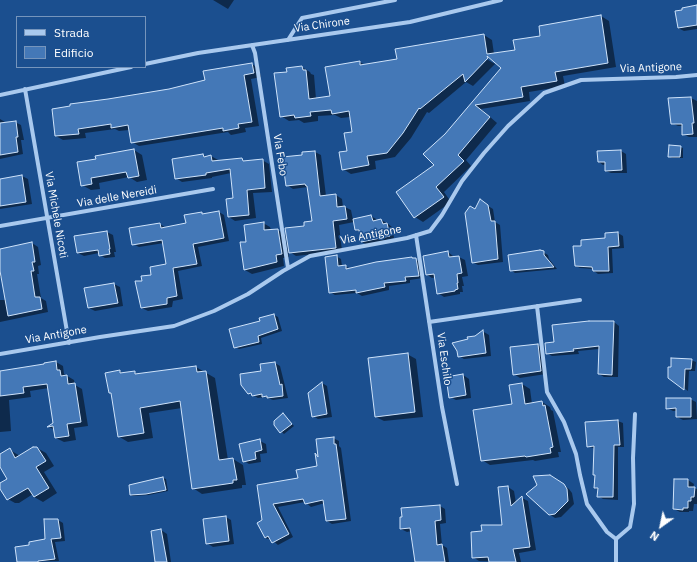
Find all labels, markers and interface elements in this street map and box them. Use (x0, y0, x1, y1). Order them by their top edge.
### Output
street label: Via Chirone (293, 15, 351, 35)
legend (16, 16, 146, 68)
text: Strada (54, 25, 89, 40)
text: Edificio (54, 45, 93, 60)
street label: Via Antigone (620, 60, 682, 76)
street label: Via Febo (270, 133, 290, 177)
street label: Via Michele Nicoti (42, 171, 70, 259)
street label: Via delle Nereidi (76, 184, 158, 210)
street label: Via Antigone (339, 223, 403, 247)
street label: Via Antigone (24, 323, 88, 347)
street label: Via Eschilo (434, 332, 454, 386)
north arrow (641, 506, 681, 546)
text: N (647, 528, 662, 544)

